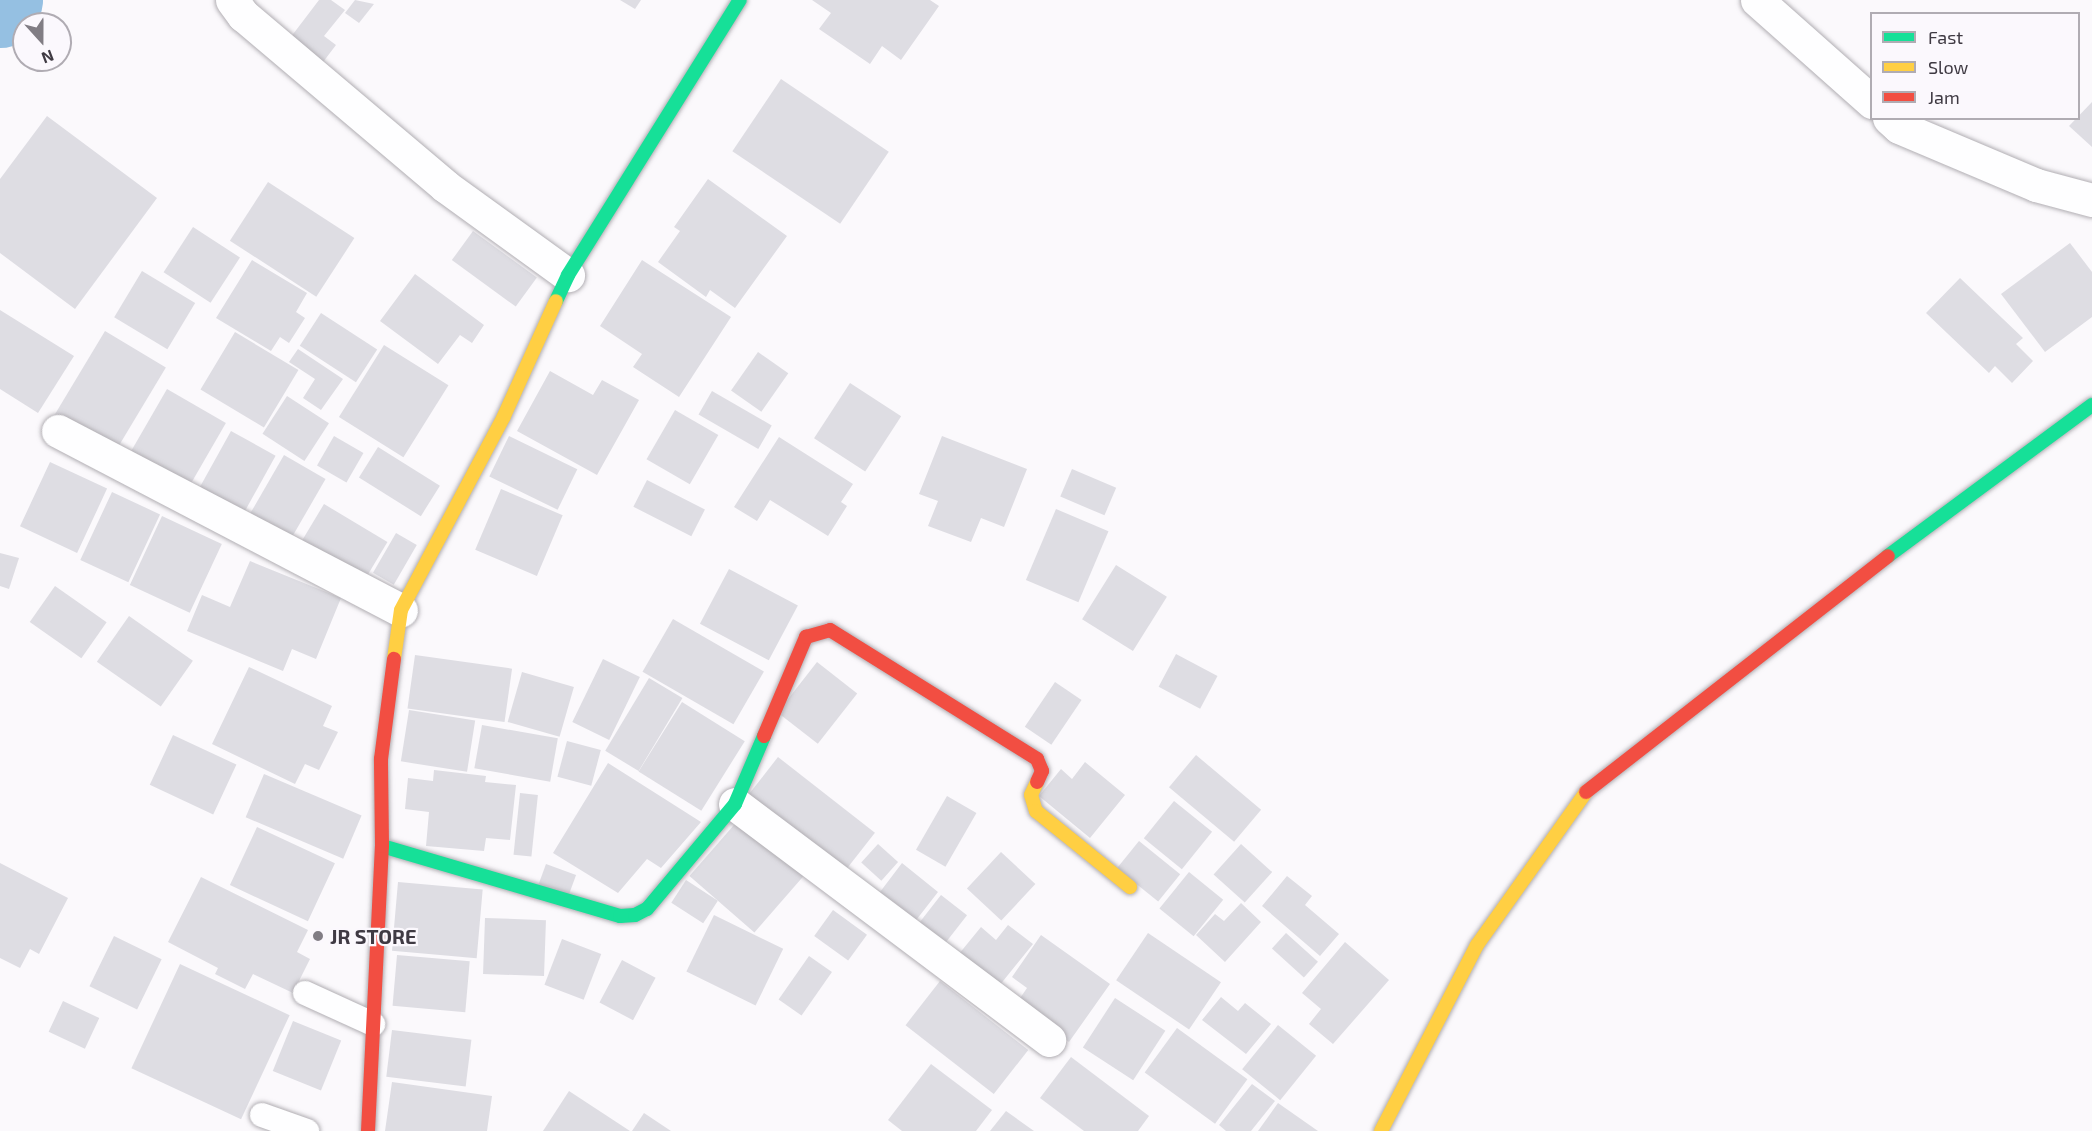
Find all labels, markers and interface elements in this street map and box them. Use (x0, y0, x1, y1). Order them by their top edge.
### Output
north arrow (12, 12, 72, 72)
legend (1870, 12, 2080, 120)
text: Fast (1928, 26, 1963, 48)
text: N (39, 46, 57, 68)
text: Slow (1928, 56, 1968, 78)
text: Jam (1928, 86, 1960, 108)
place label: JR STORE (330, 924, 417, 948)
marker: JR STORE (311, 929, 325, 943)

